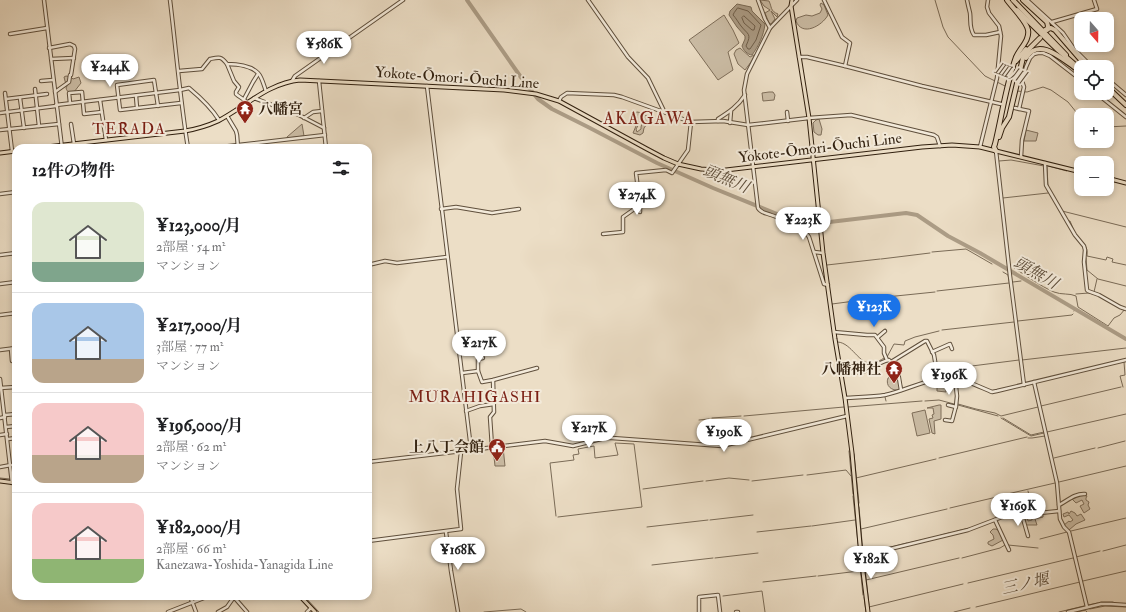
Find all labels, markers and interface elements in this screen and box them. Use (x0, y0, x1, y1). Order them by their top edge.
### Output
north arrow (1074, 12, 1114, 52)
map controls (1074, 12, 1114, 196)
pin: ¥586K (296, 31, 352, 65)
text: ¥586K (305, 36, 343, 52)
pin: ¥244K (82, 54, 138, 88)
water label: 皿川 (991, 58, 1030, 89)
text: ¥244K (90, 59, 130, 75)
button: locate (1074, 60, 1114, 100)
street label: Yokote-Ōmori-Ōuchi Line (374, 63, 540, 93)
temple icon: 八幡宮 (235, 99, 255, 124)
place label: 八幡宮 (258, 100, 303, 119)
district label: AKAGAWA (602, 108, 695, 129)
button: + (1074, 108, 1114, 148)
district label: TERADA (92, 119, 166, 139)
street label: Yokote-Ōmori-Ōuchi Line (737, 129, 903, 167)
button: − (1074, 156, 1114, 196)
icon: filters (330, 157, 352, 179)
text: 12件の物件 (32, 160, 115, 181)
water label: 頭無川 (700, 160, 754, 198)
pin: ¥274K (609, 182, 665, 216)
text: ¥274K (618, 187, 656, 203)
pin: ¥223K (775, 207, 831, 241)
text: ¥223K (784, 212, 822, 228)
text: ¥123,000/月 (156, 215, 242, 236)
icon: home (64, 218, 112, 266)
text: 2部屋 · 54 m² (156, 239, 226, 255)
water label: 頭無川 (1010, 252, 1064, 295)
text: マンション (156, 258, 220, 274)
pin: ¥123K (846, 294, 902, 328)
text: ¥123K (856, 299, 892, 315)
text: ¥217,000/月 (156, 315, 243, 336)
icon: home (64, 319, 112, 367)
pin: ¥217K (451, 330, 507, 364)
text: ¥217K (461, 335, 497, 351)
text: 3部屋 · 77 m² (156, 339, 223, 355)
text: マンション (156, 358, 220, 374)
temple icon: 八幡神社 (884, 359, 904, 384)
place label: 八幡神社 (821, 360, 881, 379)
pin: ¥196K (921, 362, 977, 396)
text: ¥196K (931, 367, 967, 383)
district label: MURAHIGASHI (408, 387, 542, 407)
text: ¥196,000/月 (156, 415, 244, 436)
pin: ¥217K (561, 415, 617, 449)
icon: home (64, 419, 112, 467)
pin: ¥190K (696, 419, 752, 453)
text: ¥217K (571, 420, 607, 436)
text: ¥190K (706, 424, 742, 440)
public building icon: 上八丁会館 (487, 437, 507, 462)
place label: 上八丁会館 (409, 438, 484, 457)
text: 2部屋 · 62 m² (156, 439, 226, 455)
text: マンション (156, 458, 220, 474)
pin: ¥169K (990, 493, 1046, 527)
text: ¥169K (1000, 498, 1036, 514)
text: ¥182,000/月 (156, 517, 243, 538)
icon: home (64, 519, 112, 567)
pin: ¥168K (430, 537, 486, 571)
text: 2部屋 · 66 m² (156, 541, 226, 557)
text: ¥168K (440, 542, 476, 558)
pin: ¥182K (843, 546, 899, 580)
text: ¥182K (853, 551, 889, 567)
text: Kanezawa-Yoshida-Yanagida Line (156, 557, 333, 573)
water label: 三ノ堰 (999, 568, 1054, 599)

